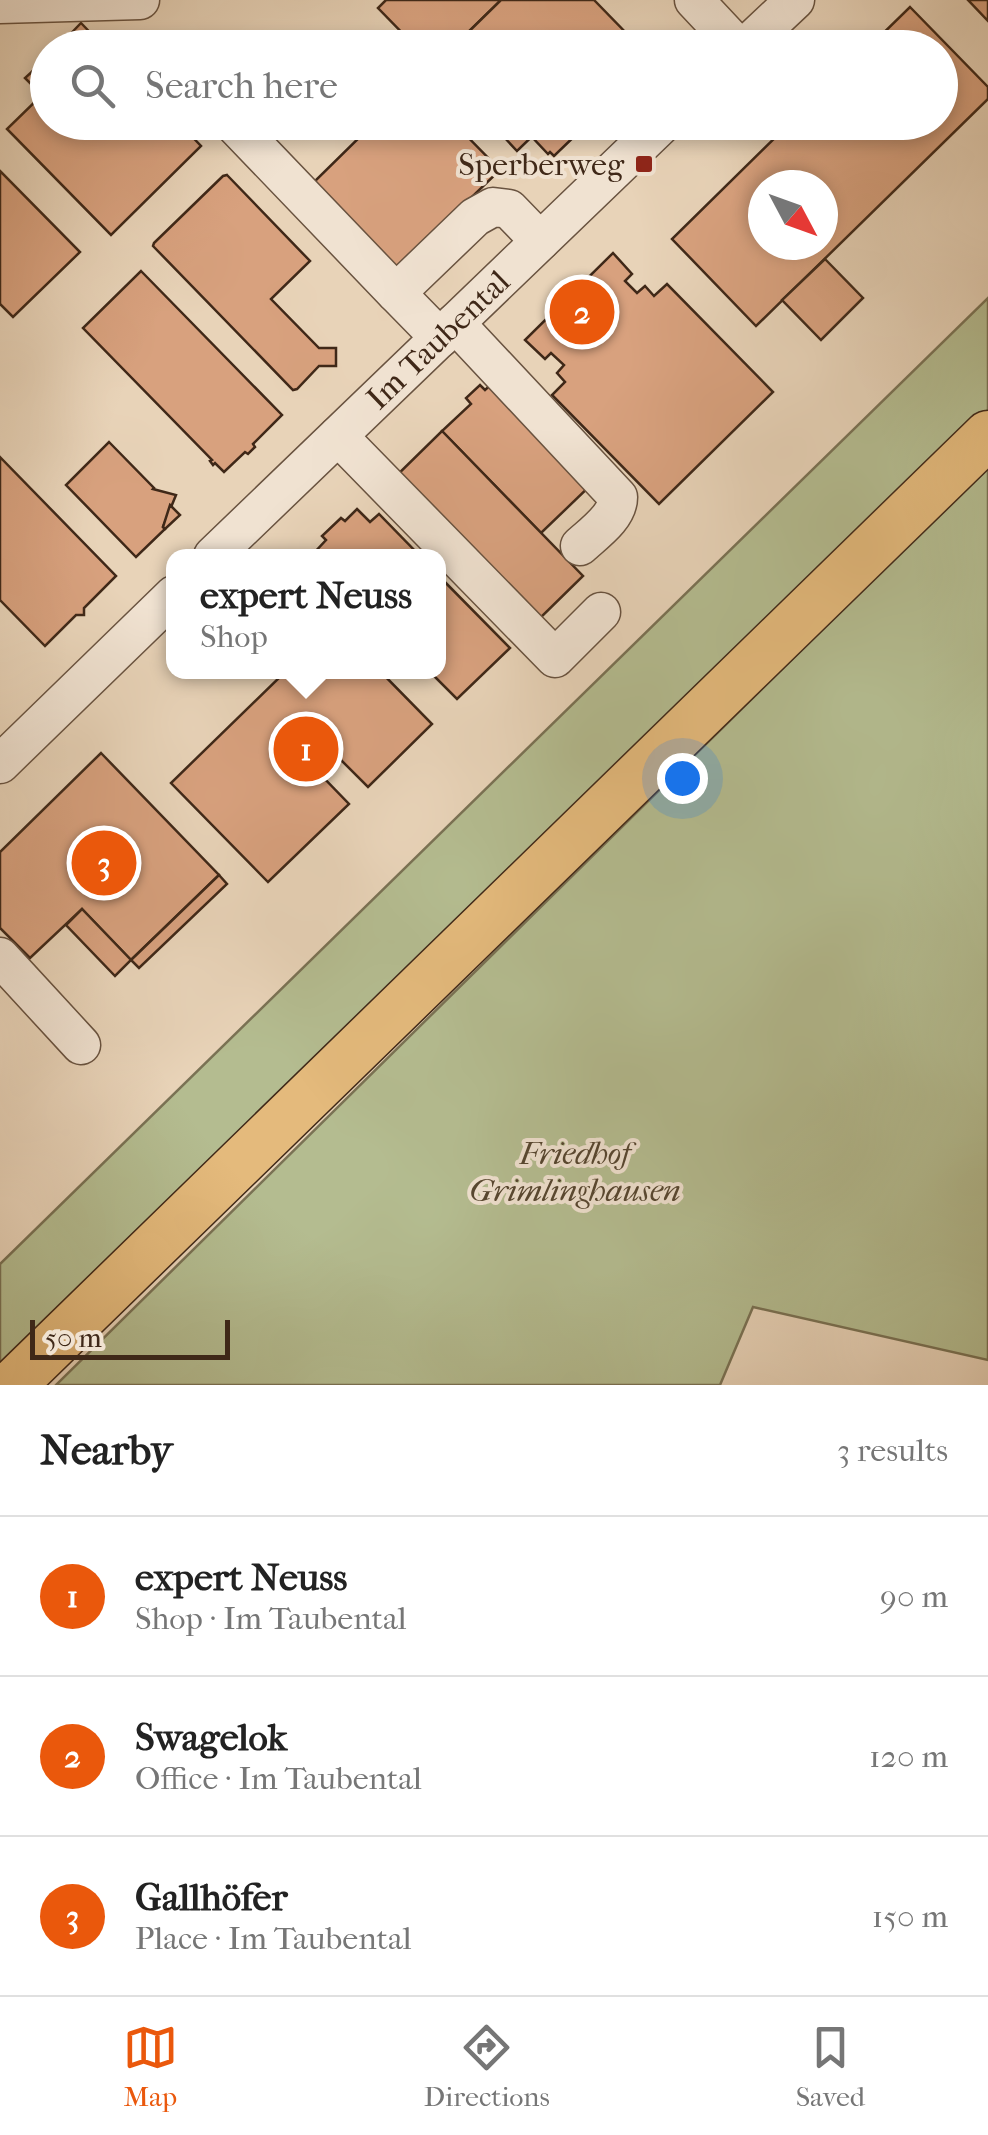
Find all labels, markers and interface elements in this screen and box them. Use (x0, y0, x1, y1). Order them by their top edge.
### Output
search box (30, 30, 958, 140)
icon: search (65, 58, 120, 113)
text: Search here (145, 63, 338, 108)
place label: Sperberweg (458, 146, 625, 183)
marker: Sperberweg (633, 153, 655, 175)
north arrow (748, 170, 838, 260)
street label: Im Taubental (359, 263, 517, 417)
pin: 2 (550, 274, 614, 350)
popup (166, 549, 446, 679)
text: expert Neuss (200, 573, 412, 618)
text: Shop (200, 618, 268, 655)
pin: 1 (274, 712, 338, 786)
your location (657, 753, 708, 804)
pin: 3 (72, 826, 136, 900)
park label: Friedhof Grimlinghausen (469, 1135, 681, 1209)
scale bar (30, 1315, 230, 1360)
text: 50 m (45, 1321, 102, 1354)
text: Nearby (40, 1426, 172, 1475)
text: 3 results (837, 1432, 948, 1469)
text: expert Neuss (135, 1555, 347, 1600)
text: 1 (67, 1578, 78, 1615)
text: 90 m (880, 1578, 948, 1615)
text: Shop · Im Taubental (135, 1600, 407, 1637)
text: Swagelok (135, 1715, 287, 1760)
text: 2 (64, 1738, 81, 1775)
text: 120 m (869, 1738, 948, 1775)
text: Office · Im Taubental (135, 1760, 422, 1797)
text: Gallhöfer (135, 1875, 288, 1920)
text: 3 (66, 1898, 79, 1935)
text: 150 m (872, 1898, 948, 1935)
text: Place · Im Taubental (135, 1920, 412, 1957)
tab: Map (123, 2020, 178, 2113)
tab: Directions (424, 2020, 550, 2113)
tab: Saved (796, 2020, 865, 2113)

